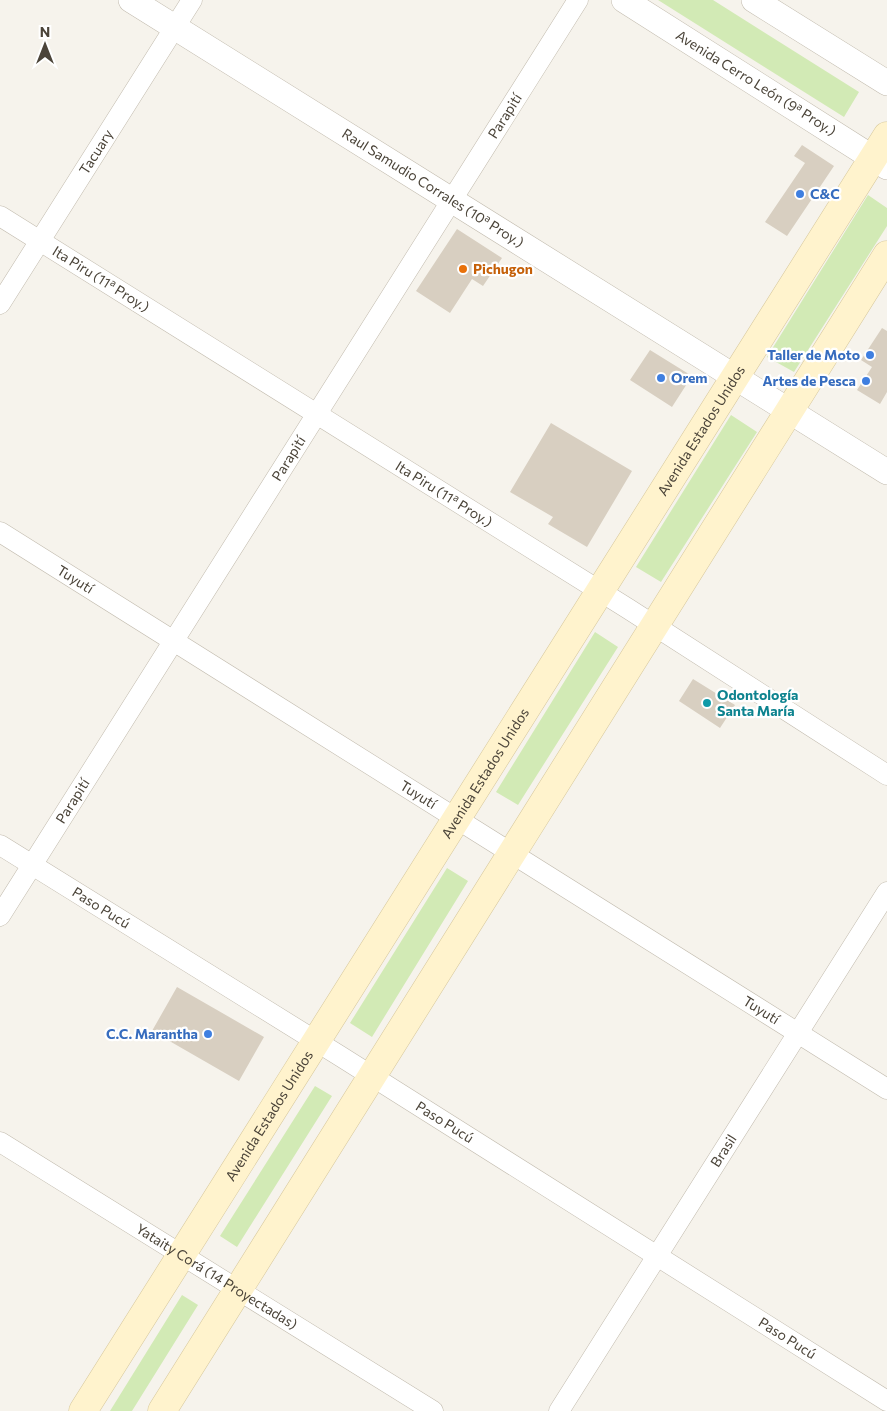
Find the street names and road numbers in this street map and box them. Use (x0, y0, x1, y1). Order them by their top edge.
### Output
street label: Avenida Cerro León (9ª Proy.) (673, 26, 839, 139)
street label: Parapití (484, 90, 525, 141)
street label: Raul Samudio Corrales (10ª Proy.) (339, 124, 527, 251)
street label: Tacuary (75, 126, 116, 177)
street label: Ita Piru (11ª Proy.) (50, 242, 153, 315)
street label: Avenida Estados Unidos (653, 362, 748, 499)
street label: Parapití (268, 432, 309, 484)
street label: Ita Piru (11ª Proy.) (393, 457, 496, 530)
street label: Tuyutí (54, 561, 97, 597)
street label: Avenida Estados Unidos (437, 705, 532, 841)
street label: Parapití (52, 775, 93, 826)
street label: Tuyutí (397, 776, 440, 812)
street label: Paso Pucú (69, 883, 133, 932)
street label: Tuyutí (740, 992, 783, 1028)
street label: Avenida Estados Unidos (221, 1047, 316, 1184)
street label: Paso Pucú (413, 1097, 477, 1146)
street label: Brasil (706, 1131, 740, 1170)
street label: Yataity Corá (14 Proyectadas) (133, 1220, 301, 1333)
street label: Paso Pucú (756, 1313, 820, 1362)

